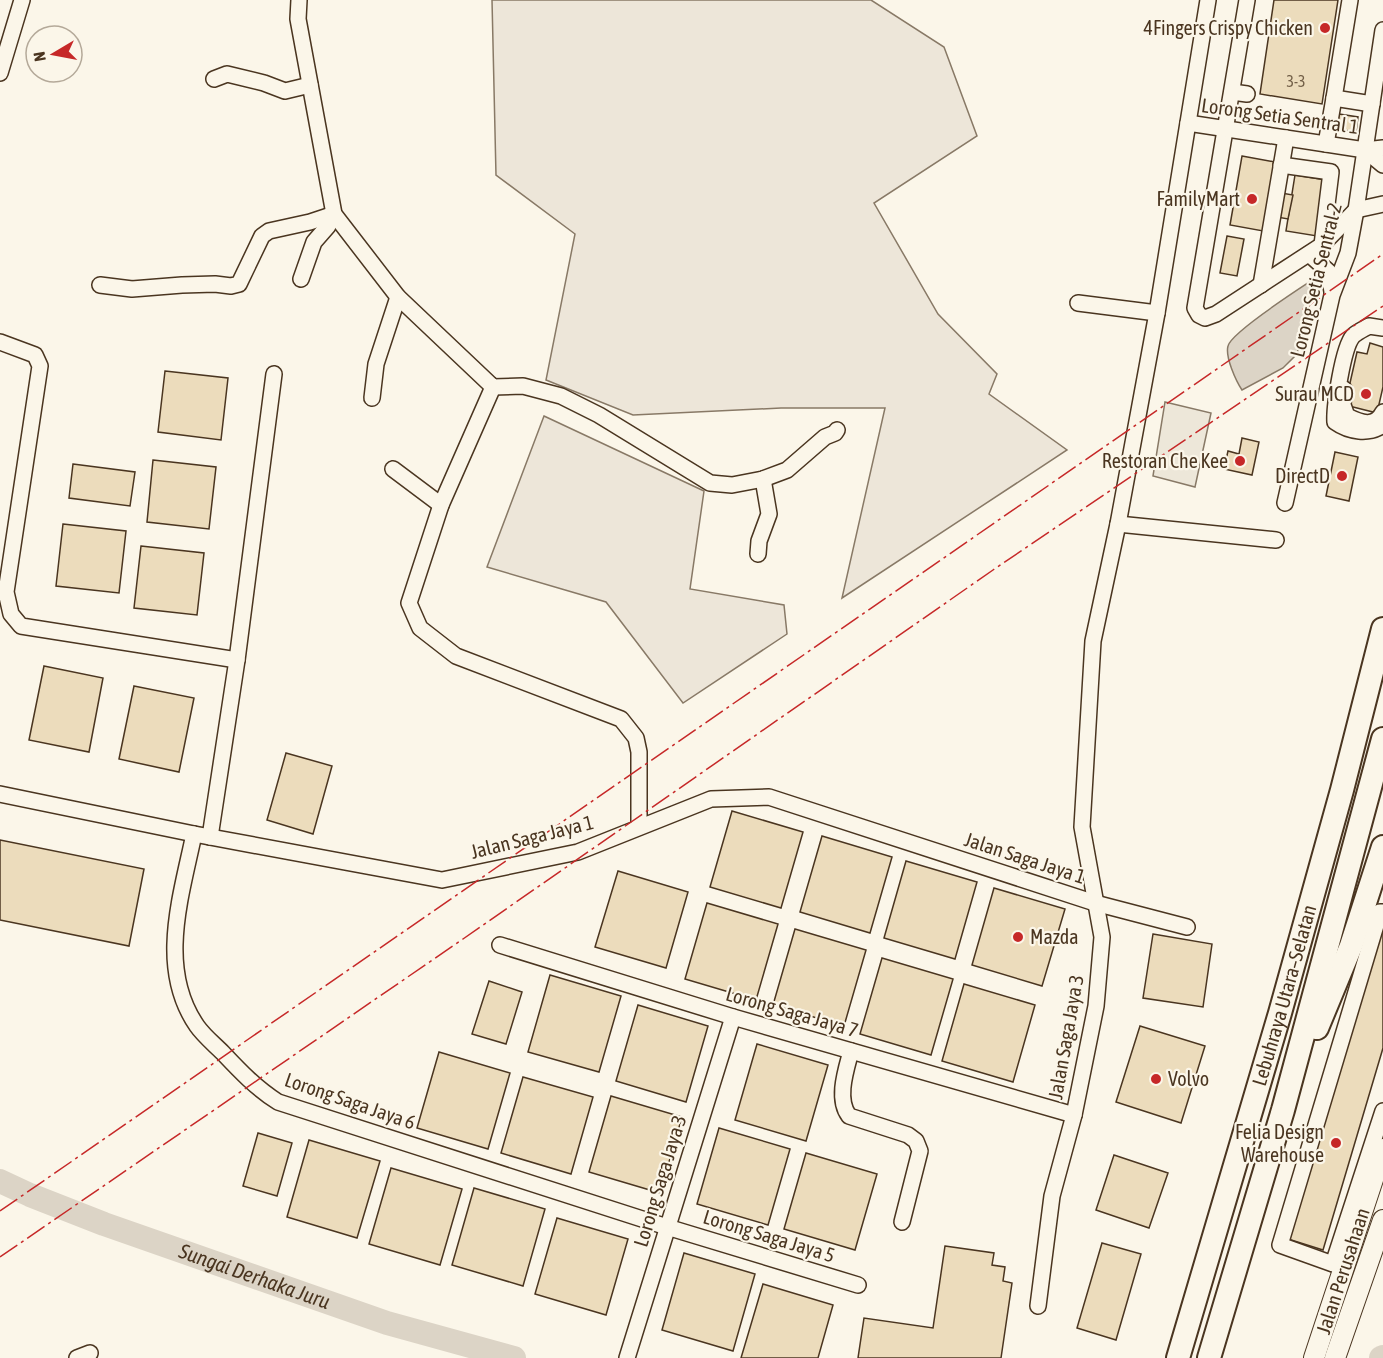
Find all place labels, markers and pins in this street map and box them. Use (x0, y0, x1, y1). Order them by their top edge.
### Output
place label: 4Fingers Crispy Chicken (1144, 16, 1313, 39)
marker: 4Fingers Crispy Chicken (1318, 21, 1332, 35)
place label: FamilyMart (1157, 187, 1240, 210)
marker: FamilyMart (1245, 192, 1259, 206)
place label: Surau MCD (1275, 382, 1354, 405)
marker: Surau MCD (1359, 387, 1373, 401)
place label: Restoran Che Kee (1102, 449, 1228, 472)
marker: Restoran Che Kee (1233, 454, 1247, 468)
place label: DirectD (1275, 464, 1330, 487)
marker: DirectD (1335, 469, 1349, 483)
place label: Mazda (1030, 925, 1078, 948)
marker: Mazda (1011, 930, 1025, 944)
place label: Volvo (1168, 1067, 1209, 1090)
marker: Volvo (1149, 1072, 1163, 1086)
place label: Felia Design Warehouse (1235, 1120, 1324, 1166)
marker: Felia Design Warehouse (1329, 1136, 1343, 1150)

